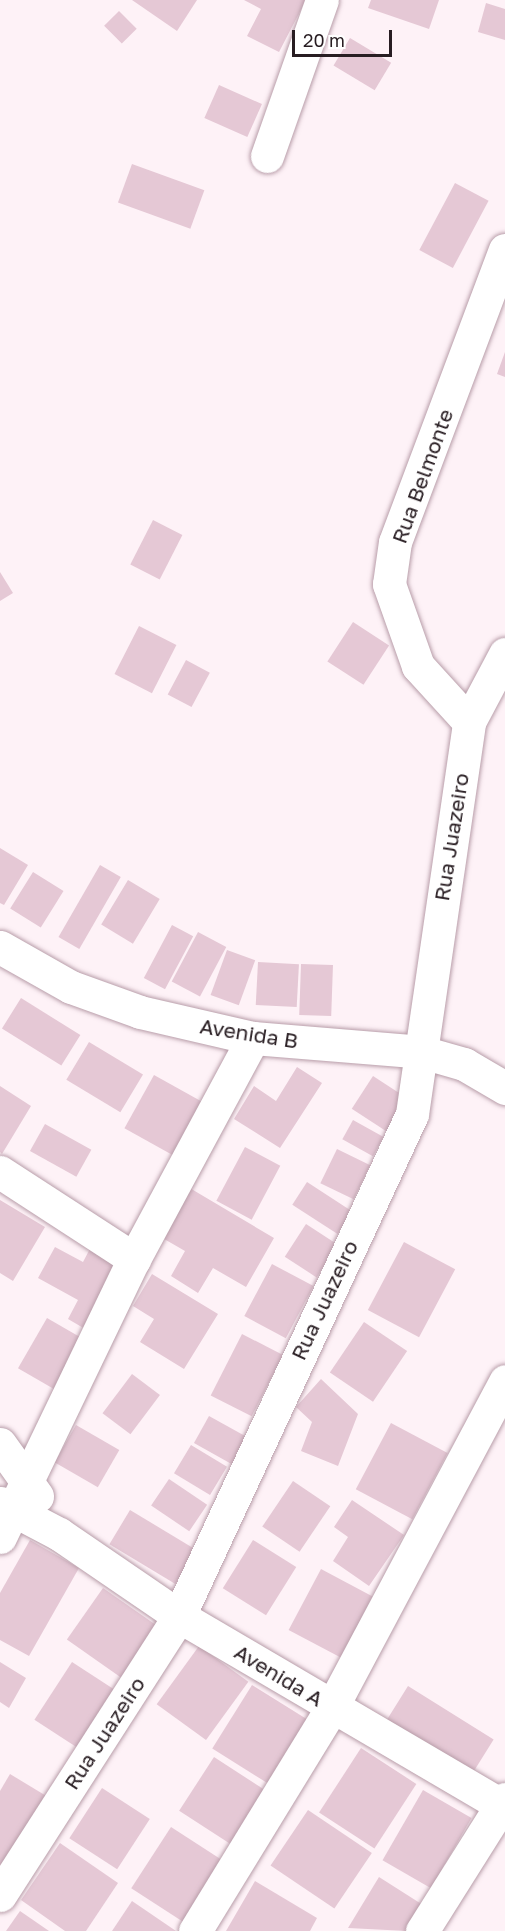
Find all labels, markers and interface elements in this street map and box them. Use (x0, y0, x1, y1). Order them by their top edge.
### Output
scale bar (295, 18, 396, 56)
text: 20 m (303, 29, 345, 51)
street label: Rua Belmonte (386, 405, 458, 547)
street label: Rua Juazeiro (428, 771, 474, 903)
street label: Avenida B (198, 1013, 300, 1053)
street label: Rua Juazeiro (285, 1236, 363, 1364)
street label: Avenida A (230, 1639, 328, 1711)
street label: Rua Juazeiro (58, 1672, 150, 1794)

